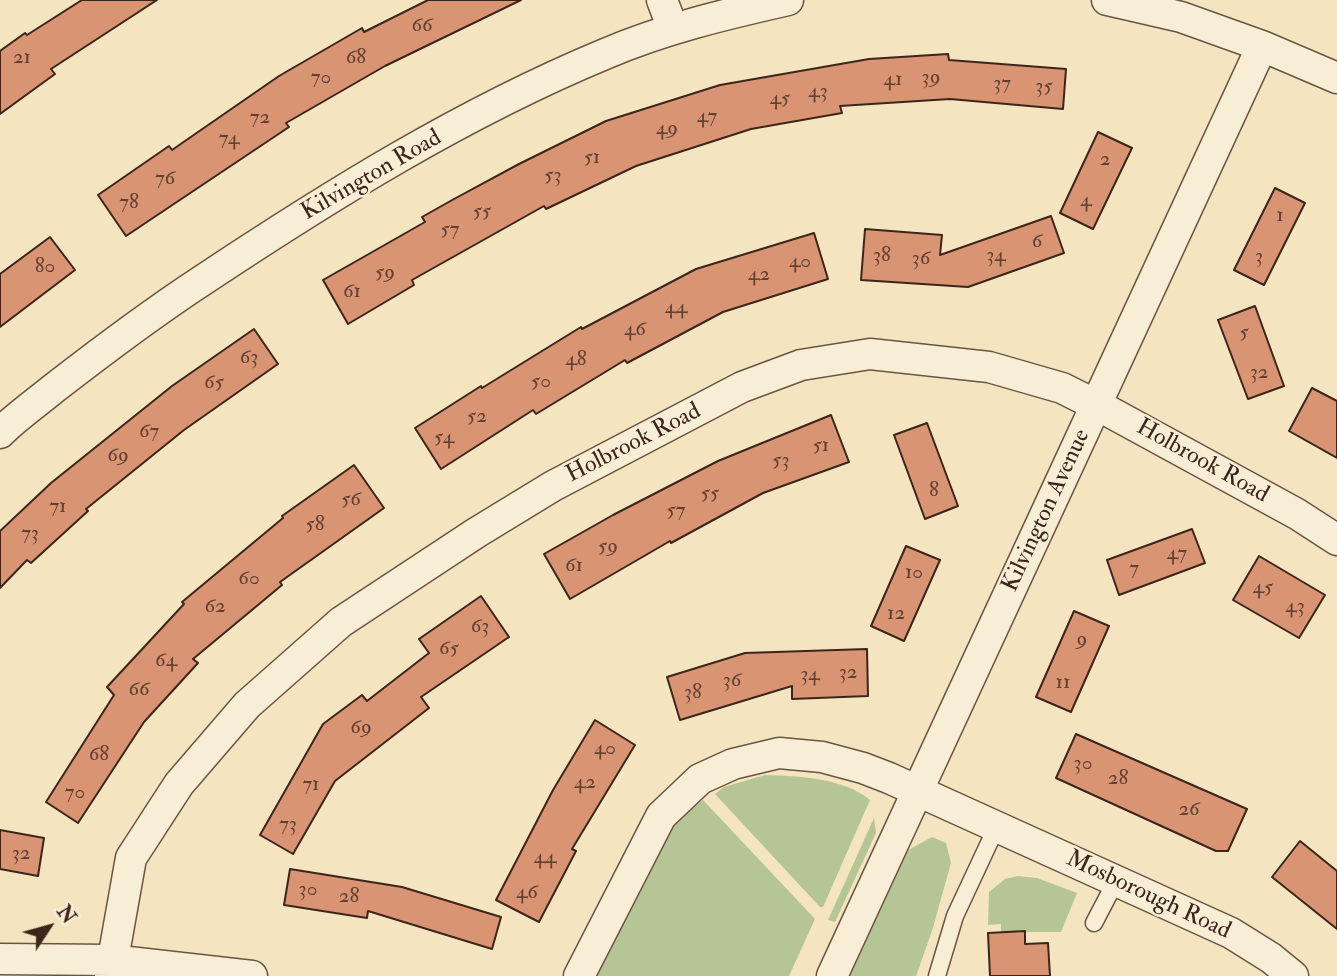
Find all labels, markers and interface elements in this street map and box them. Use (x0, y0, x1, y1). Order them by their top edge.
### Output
house number: 66 (411, 13, 433, 39)
house number: 21 (13, 45, 31, 71)
house number: 68 (346, 45, 366, 71)
house number: 70 (311, 65, 331, 91)
house number: 39 (922, 65, 940, 91)
house number: 41 (884, 67, 902, 93)
house number: 37 (993, 71, 1011, 97)
house number: 35 (1035, 74, 1053, 100)
house number: 43 (808, 79, 828, 105)
house number: 45 (770, 86, 790, 112)
house number: 47 (697, 104, 717, 130)
house number: 72 (250, 105, 270, 131)
house number: 49 (656, 116, 678, 142)
street label: Kilvington Road (297, 124, 447, 228)
house number: 74 (219, 126, 239, 152)
house number: 51 (584, 145, 600, 171)
house number: 2 (1100, 147, 1110, 173)
house number: 53 (544, 163, 562, 189)
house number: 76 (155, 166, 175, 192)
house number: 4 (1080, 188, 1092, 214)
house number: 78 (119, 190, 139, 216)
house number: 55 (473, 199, 491, 225)
house number: 1 (1276, 203, 1284, 229)
house number: 57 (441, 217, 459, 243)
house number: 6 (1032, 229, 1042, 255)
house number: 38 (873, 243, 891, 269)
house number: 34 (986, 243, 1006, 269)
house number: 3 (1255, 244, 1263, 270)
house number: 36 (912, 246, 930, 272)
house number: 40 (789, 249, 811, 275)
house number: 80 (35, 254, 55, 280)
house number: 59 (375, 260, 395, 286)
house number: 42 (748, 262, 770, 288)
house number: 61 (343, 279, 361, 305)
house number: 44 (665, 295, 687, 321)
house number: 46 (624, 317, 646, 343)
house number: 5 (1239, 320, 1249, 346)
house number: 63 (240, 345, 258, 371)
house number: 48 (565, 347, 587, 373)
house number: 32 (1250, 360, 1268, 386)
house number: 50 (531, 369, 551, 395)
house number: 65 (204, 370, 224, 396)
street label: Holbrook Road (562, 398, 706, 490)
house number: 52 (467, 404, 487, 430)
street label: Holbrook Road (1131, 414, 1273, 510)
house number: 67 (139, 419, 159, 445)
house number: 54 (434, 425, 454, 451)
street label: Kilvington Avenue (997, 425, 1097, 597)
house number: 51 (813, 433, 829, 459)
house number: 69 (107, 443, 129, 469)
house number: 53 (772, 448, 790, 474)
house number: 8 (929, 478, 939, 504)
house number: 55 (701, 481, 719, 507)
house number: 56 (341, 487, 361, 513)
house number: 71 (49, 494, 67, 520)
house number: 57 (667, 498, 685, 524)
house number: 58 (305, 512, 325, 538)
house number: 73 (21, 521, 39, 547)
house number: 59 (598, 534, 618, 560)
house number: 47 (1167, 541, 1187, 567)
house number: 61 (565, 553, 583, 579)
house number: 7 (1129, 556, 1139, 582)
house number: 10 (905, 560, 923, 586)
house number: 60 (238, 566, 260, 592)
house number: 45 (1253, 575, 1273, 601)
house number: 62 (204, 594, 226, 620)
house number: 43 (1285, 594, 1305, 620)
house number: 12 (887, 601, 905, 627)
house number: 63 (471, 614, 489, 640)
house number: 9 (1077, 627, 1087, 653)
house number: 65 (439, 636, 459, 662)
house number: 64 (155, 648, 177, 674)
house number: 32 (839, 660, 857, 686)
house number: 34 (800, 662, 820, 688)
house number: 36 (723, 668, 741, 694)
house number: 11 (1056, 670, 1070, 696)
house number: 66 (128, 677, 150, 703)
house number: 38 (684, 680, 702, 706)
house number: 69 (350, 715, 372, 741)
house number: 40 (594, 736, 616, 762)
house number: 68 (89, 742, 109, 768)
house number: 30 (1074, 751, 1092, 777)
house number: 28 (1108, 766, 1128, 792)
house number: 42 (574, 770, 596, 796)
house number: 71 (302, 772, 320, 798)
house number: 70 (65, 780, 85, 806)
house number: 26 (1178, 797, 1200, 823)
house number: 73 (279, 812, 297, 838)
house number: 32 (12, 841, 30, 867)
house number: 44 (534, 845, 556, 871)
street label: Mosborough Road (1061, 845, 1235, 947)
house number: 30 (299, 877, 317, 903)
house number: 46 (516, 880, 538, 906)
house number: 28 (339, 884, 359, 910)
north arrow (14, 892, 84, 962)
text: N (51, 901, 81, 929)

